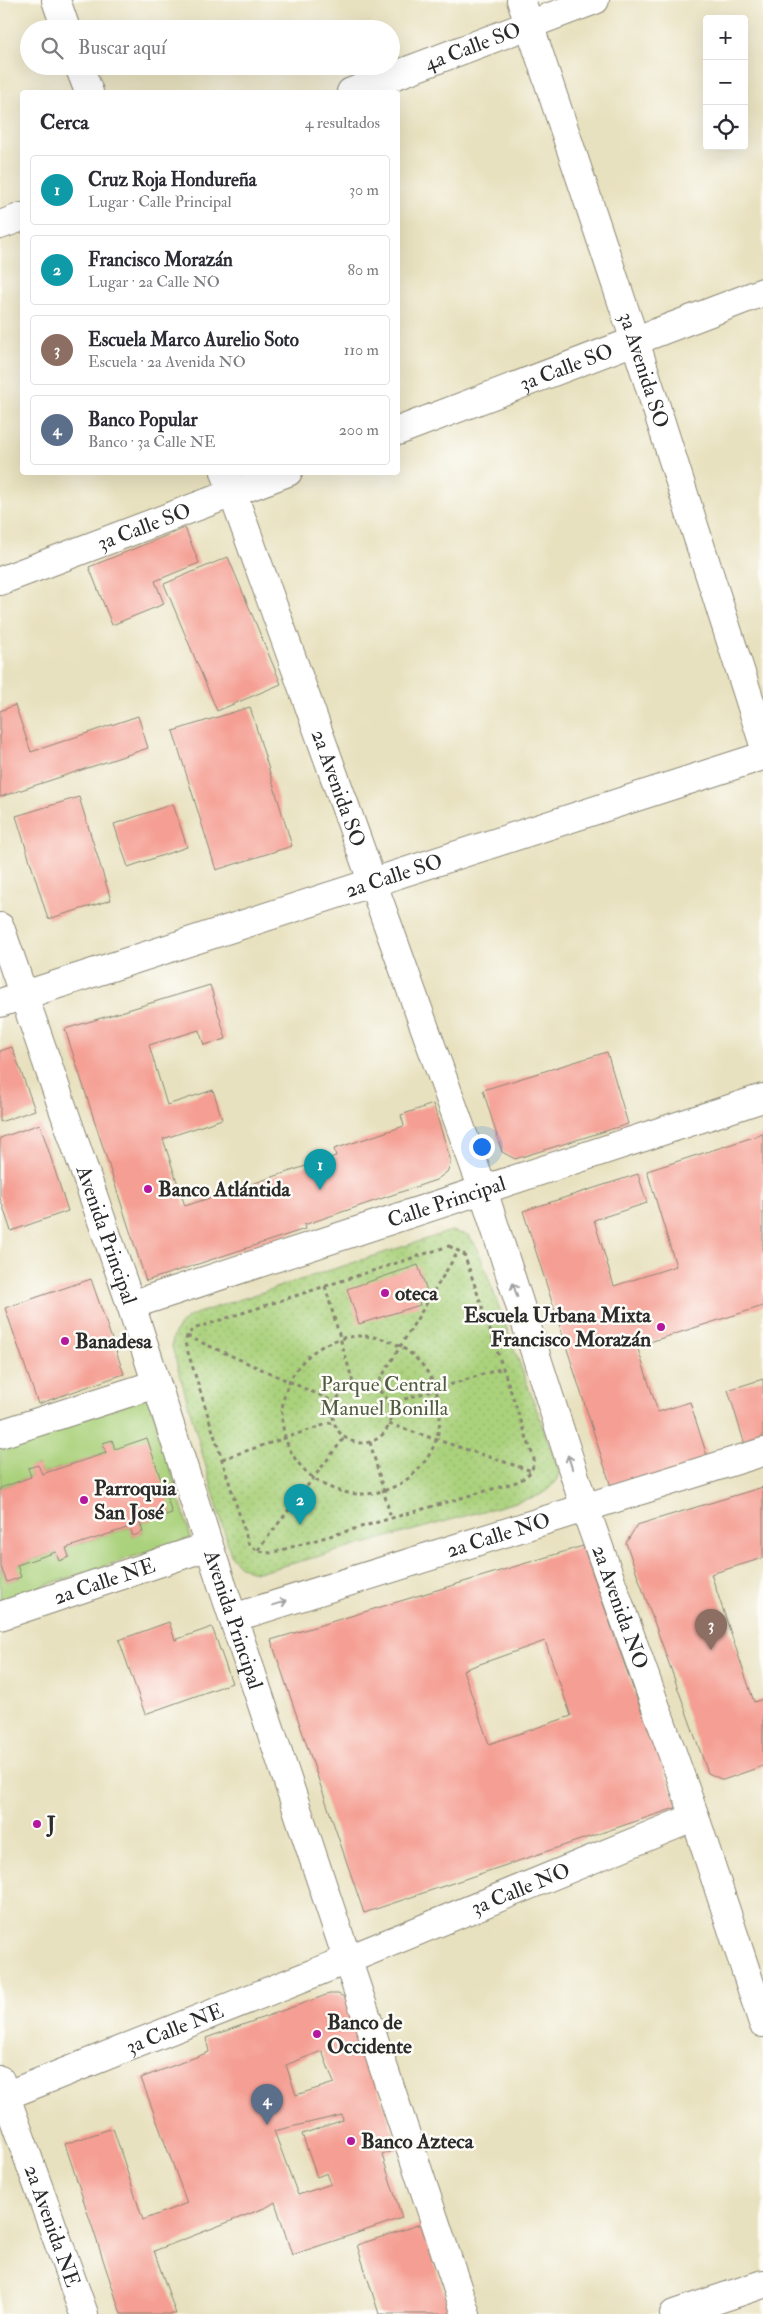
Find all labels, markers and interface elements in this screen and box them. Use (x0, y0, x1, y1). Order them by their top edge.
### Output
map controls (703, 15, 748, 150)
button: + (703, 15, 748, 60)
street label: 4a Calle SO (421, 16, 525, 77)
search box (20, 20, 400, 75)
icon: search (38, 34, 66, 62)
text: Buscar aquí (78, 36, 166, 60)
button: − (703, 60, 748, 105)
button: locate (703, 105, 748, 150)
text: Cerca (40, 109, 89, 136)
text: 4 resultados (305, 113, 380, 133)
text: Cruz Roja Hondureña (88, 168, 257, 192)
text: 1 (54, 180, 60, 200)
text: 30 m (349, 180, 379, 200)
text: Lugar · Calle Principal (88, 192, 232, 212)
text: Francisco Morazán (88, 248, 233, 272)
text: 2 (53, 260, 61, 280)
text: 80 m (348, 260, 379, 280)
text: Lugar · 2a Calle NO (88, 272, 220, 292)
street label: 3a Avenida SO (613, 309, 675, 431)
text: Escuela Marco Aurelio Soto (88, 328, 299, 352)
street label: 3a Calle SO (516, 337, 617, 397)
text: 3 (54, 340, 60, 360)
text: 110 m (344, 340, 379, 360)
text: Escuela · 2a Avenida NO (88, 352, 246, 372)
text: Banco Popular (88, 408, 198, 432)
text: 4 (53, 420, 61, 440)
text: 200 m (339, 420, 379, 440)
text: Banco · 3a Calle NE (88, 432, 216, 452)
street label: 3a Calle SO (94, 497, 195, 556)
street label: 2a Avenida SO (305, 726, 372, 851)
street label: 2a Calle SO (342, 847, 446, 904)
your location (469, 1134, 495, 1160)
pin: 1 (304, 1149, 336, 1190)
street label: Avenida Principal (70, 1161, 143, 1309)
street label: Calle Principal (384, 1170, 510, 1234)
place label: Banco Atlántida (158, 1176, 292, 1203)
marker: Banco Atlántida (142, 1183, 154, 1195)
place label: oteca (395, 1280, 439, 1307)
one-way arrow (510, 1283, 520, 1299)
marker: oteca (379, 1287, 391, 1299)
place label: Escuela Urbana Mixta Francisco Morazán (464, 1302, 652, 1353)
marker: Escuela Urbana Mixta Francisco Morazán (655, 1321, 667, 1333)
place label: Banadesa (75, 1328, 153, 1355)
marker: Banadesa (59, 1335, 71, 1347)
park label: Parque Central Manuel Bonilla (320, 1371, 449, 1422)
one-way arrow (565, 1454, 575, 1470)
place label: Parroquia San José (94, 1475, 178, 1526)
pin: 2 (284, 1484, 316, 1525)
marker: Parroquia San José (78, 1494, 90, 1506)
street label: 2a Calle NO (443, 1506, 553, 1564)
street label: 2a Avenida NO (586, 1541, 655, 1673)
street label: Avenida Principal (197, 1546, 270, 1693)
street label: 2a Calle NE (50, 1552, 159, 1611)
one-way arrow (271, 1598, 287, 1608)
pin: 3 (695, 1609, 727, 1650)
place label: J (46, 1811, 56, 1838)
marker: J (31, 1818, 43, 1830)
street label: 3a Calle NO (467, 1856, 574, 1921)
street label: 3a Calle NE (122, 1997, 227, 2060)
place label: Banco de Occidente (327, 2009, 412, 2060)
marker: Banco de Occidente (311, 2028, 323, 2040)
pin: 4 (251, 2084, 283, 2125)
place label: Banco Azteca (361, 2128, 475, 2155)
marker: Banco Azteca (345, 2135, 357, 2147)
street label: 2a Avenida NE (18, 2161, 87, 2291)

